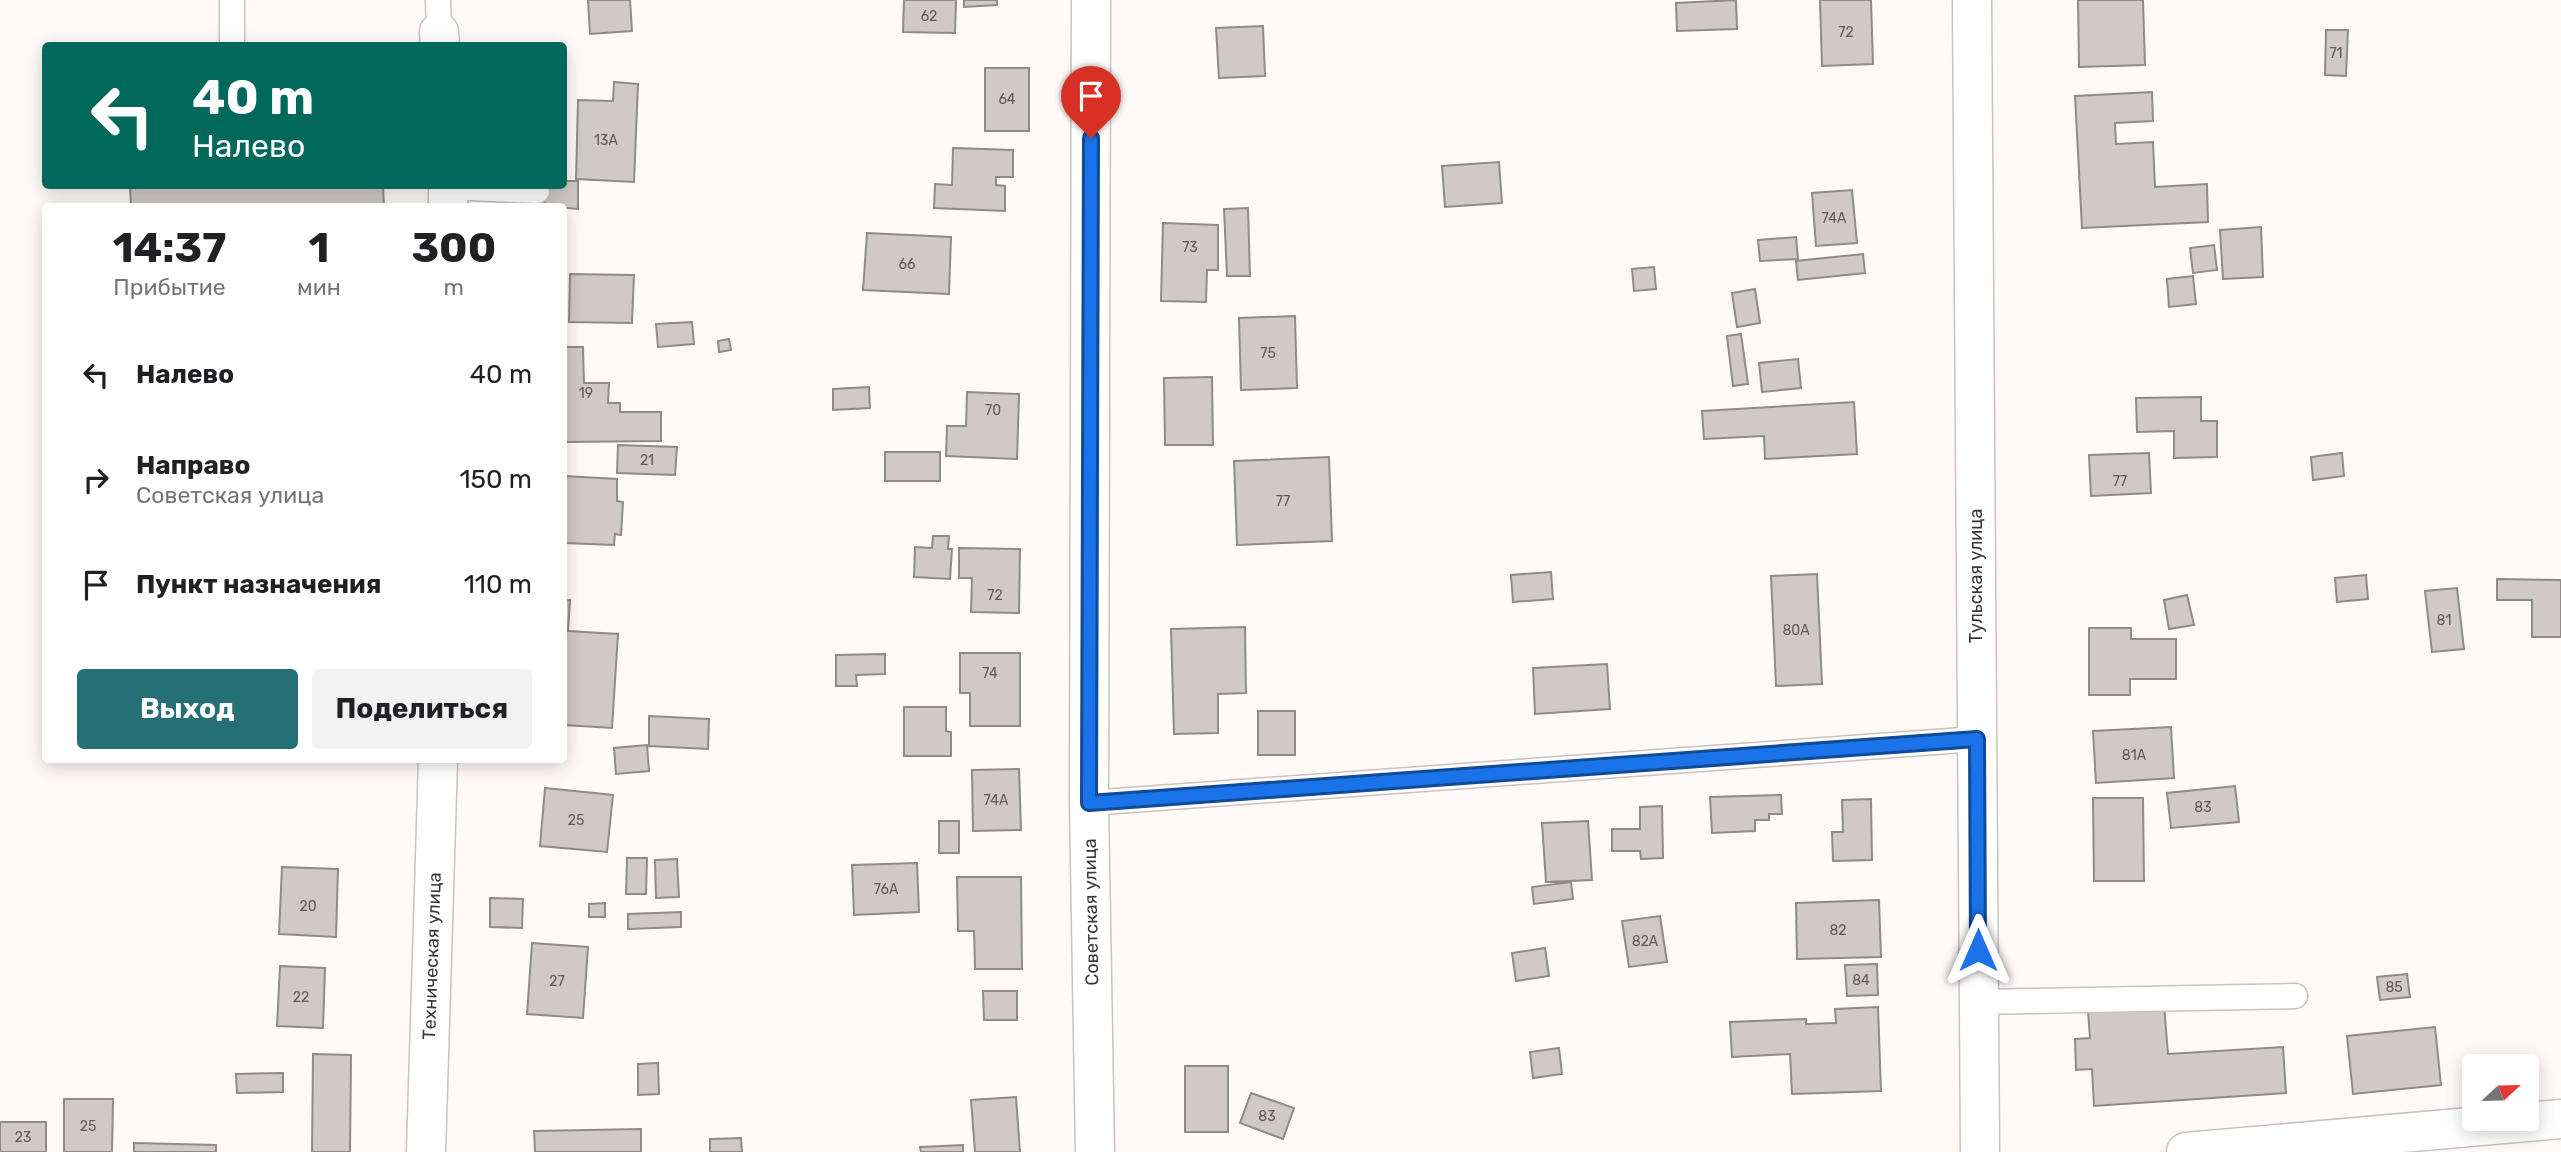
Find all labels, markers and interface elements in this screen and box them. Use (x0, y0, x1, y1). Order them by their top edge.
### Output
house number: 62 (921, 8, 937, 25)
house number: 72 (1838, 24, 1854, 41)
house number: 71 (2329, 45, 2343, 62)
pin (1061, 66, 1121, 138)
text: 40 m (192, 68, 314, 126)
icon: left (77, 70, 168, 161)
icon: arrive (1072, 77, 1110, 115)
house number: 64 (998, 91, 1016, 108)
text: Налево (192, 127, 305, 165)
house number: 13А (594, 132, 619, 149)
house number: 74А (1822, 210, 1847, 227)
text: 14:37 (113, 223, 226, 273)
text: 1 (308, 223, 329, 273)
text: 300 (411, 223, 496, 273)
house number: 73 (1182, 239, 1198, 256)
house number: 66 (899, 256, 915, 273)
text: Прибытие (113, 273, 226, 301)
text: мин (297, 273, 341, 301)
text: m (444, 273, 464, 301)
house number: 75 (1260, 345, 1276, 362)
icon: left (77, 356, 115, 394)
text: Налево (136, 359, 234, 390)
text: 40 m (470, 359, 532, 390)
house number: 19 (579, 385, 593, 402)
house number: 70 (985, 402, 1001, 419)
text: Направо (136, 450, 250, 481)
house number: 21 (640, 452, 654, 469)
icon: right (77, 461, 115, 499)
text: 150 m (459, 464, 532, 495)
house number: 77 (2113, 473, 2127, 490)
text: Советская улица (136, 481, 324, 509)
house number: 77 (1276, 493, 1290, 510)
street label: Тульская улица (1965, 509, 1987, 643)
icon: arrive (77, 566, 115, 604)
text: Пункт назначения (136, 569, 381, 600)
text: 110 m (464, 569, 532, 600)
house number: 72 (987, 587, 1003, 604)
house number: 81 (2437, 612, 2451, 629)
house number: 80А (1782, 622, 1810, 639)
house number: 74 (982, 665, 998, 682)
button: Выход (77, 669, 298, 749)
button: Поделиться (312, 669, 532, 749)
house number: 81А (2122, 747, 2147, 764)
house number: 74А (984, 792, 1009, 809)
house number: 83 (2194, 799, 2212, 816)
house number: 25 (568, 812, 584, 829)
street label: Советская улица (1079, 838, 1103, 986)
street label: Техническая улица (418, 872, 446, 1040)
house number: 76А (874, 881, 899, 898)
house number: 20 (299, 898, 317, 915)
position arrow (1941, 913, 2015, 987)
house number: 82 (1829, 922, 1847, 939)
house number: 82А (1632, 933, 1659, 950)
house number: 84 (1852, 972, 1870, 989)
house number: 27 (549, 973, 565, 990)
house number: 85 (2385, 979, 2403, 996)
house number: 22 (293, 989, 309, 1006)
north arrow (2462, 1054, 2539, 1130)
map controls (2462, 1054, 2539, 1131)
house number: 83 (1258, 1108, 1276, 1125)
house number: 25 (80, 1118, 96, 1135)
house number: 23 (15, 1129, 31, 1146)

